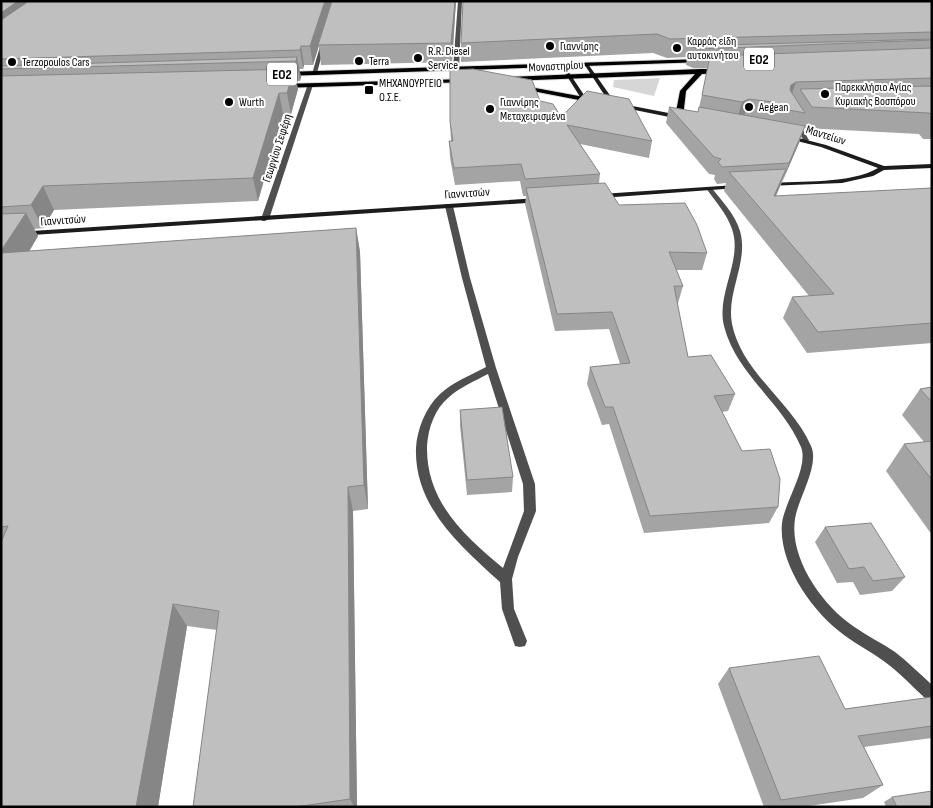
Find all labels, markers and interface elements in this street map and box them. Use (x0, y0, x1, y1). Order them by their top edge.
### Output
place label: Καρράς είδη αυτοκινήτου (687, 34, 738, 63)
place label: Γιαννίρης (560, 39, 599, 54)
marker: Γιαννίρης (544, 40, 556, 52)
marker: Καρράς είδη αυτοκινήτου (671, 42, 683, 54)
place label: R.R. Diesel Service (428, 44, 470, 73)
road number: ΕΟ2 (744, 48, 774, 70)
marker: R.R. Diesel Service (412, 52, 424, 64)
place label: Terra (369, 54, 390, 69)
place label: Terzopoulos Cars (22, 55, 90, 70)
marker: Terra (353, 55, 365, 67)
marker: Terzopoulos Cars (6, 56, 18, 68)
street label: Μοναστηρίου (528, 58, 584, 75)
road number: ΕΟ2 (267, 62, 297, 86)
place label: ΜΗΧΑΝΟΥΡΓΕΙΟ Ο.Σ.Ε. (379, 76, 442, 105)
place label: Παρεκκλήσιο Αγίας Κυριακής Βοσπόρου (835, 80, 916, 109)
marker: ΜΗΧΑΝΟΥΡΓΕΙΟ Ο.Σ.Ε. (363, 84, 375, 96)
marker: Παρεκκλήσιο Αγίας Κυριακής Βοσπόρου (819, 88, 831, 100)
place label: Wurth (239, 95, 264, 110)
place label: Γιαννίρης Μεταχειρισμένα (500, 95, 565, 124)
marker: Wurth (223, 96, 235, 108)
place label: Aegean (758, 100, 788, 115)
marker: Aegean (743, 101, 755, 113)
marker: Γιαννίρης Μεταχειρισμένα (484, 103, 496, 115)
street label: Γεωργίου Σεφέρη (259, 112, 296, 184)
street label: Μαντείων (804, 122, 848, 149)
street label: Γιαννιτσών (444, 184, 490, 203)
street label: Γιαννιτσών (40, 211, 86, 230)

